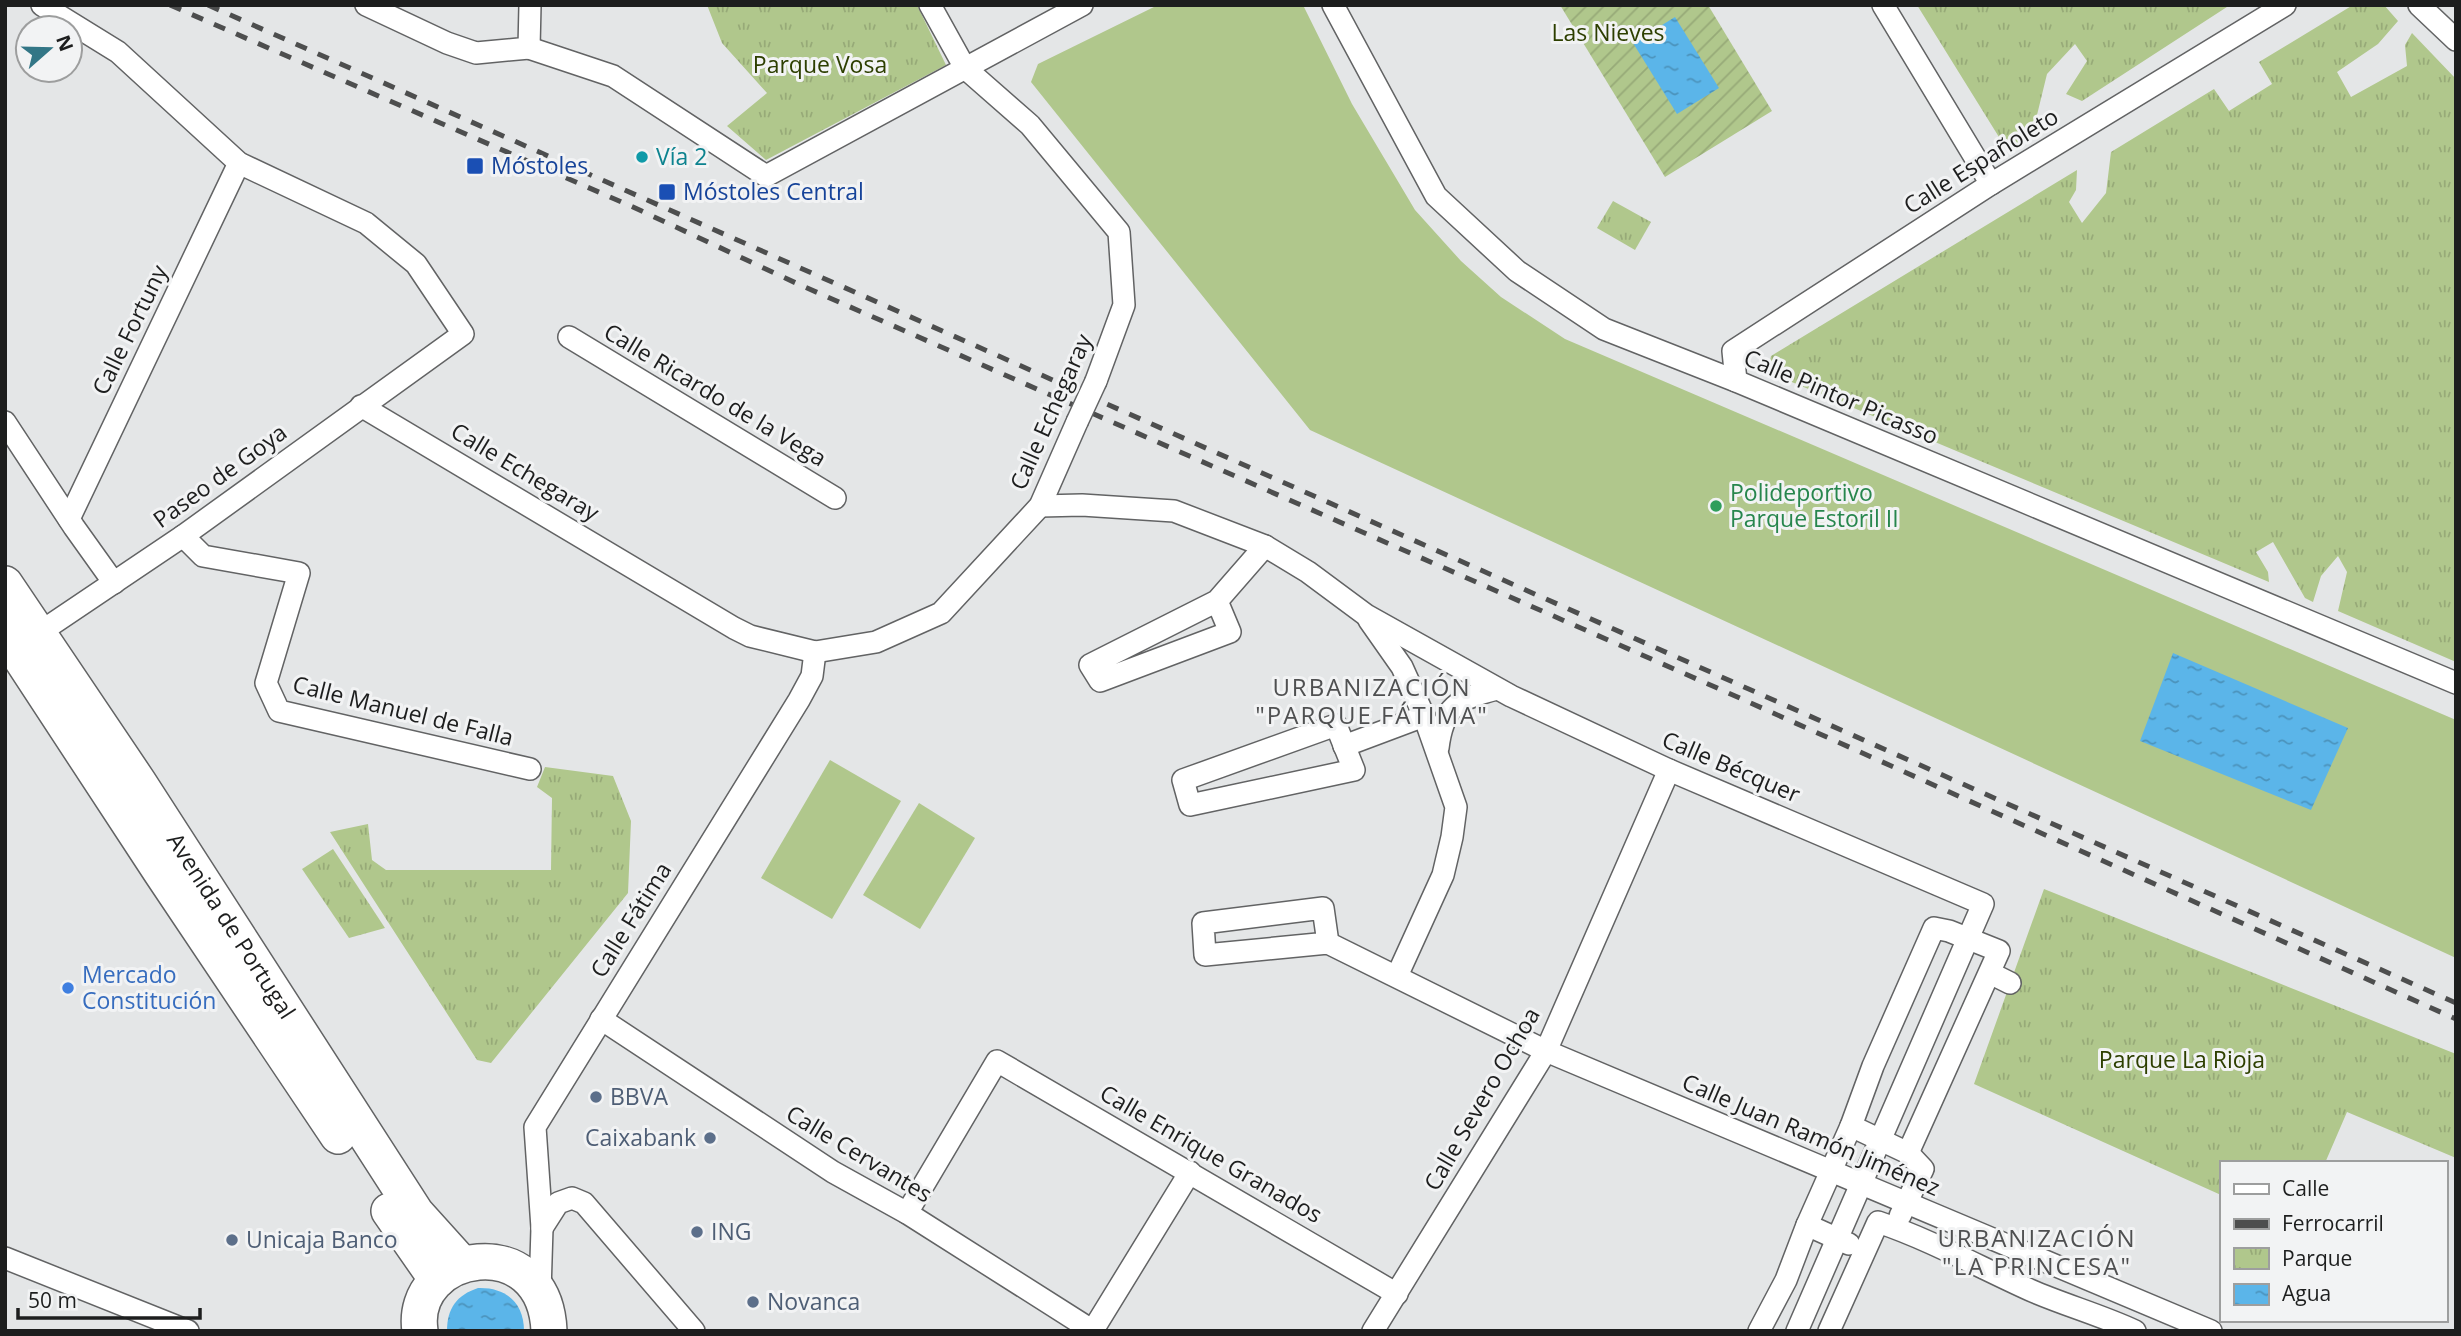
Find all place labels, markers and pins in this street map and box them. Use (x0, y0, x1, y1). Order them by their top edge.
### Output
place label: Vía 2 (656, 140, 707, 172)
place label: Móstoles (491, 149, 588, 181)
marker: Vía 2 (634, 149, 650, 165)
marker: Móstoles (465, 156, 485, 176)
place label: Móstoles Central (683, 175, 864, 207)
marker: Móstoles Central (657, 182, 677, 202)
place label: Polideportivo Parque Estoril II (1730, 476, 1899, 534)
marker: Polideportivo Parque Estoril II (1708, 498, 1724, 514)
place label: Mercado Constitución (82, 958, 216, 1016)
marker: Mercado Constitución (60, 980, 76, 996)
place label: BBVA (610, 1080, 668, 1112)
marker: BBVA (588, 1089, 604, 1105)
place label: Caixabank (585, 1121, 696, 1153)
marker: Caixabank (702, 1130, 718, 1146)
place label: ING (711, 1215, 751, 1247)
place label: Unicaja Banco (246, 1223, 398, 1255)
marker: ING (689, 1224, 705, 1240)
marker: Unicaja Banco (224, 1232, 240, 1248)
place label: Novanca (767, 1285, 860, 1317)
marker: Novanca (745, 1294, 761, 1310)

